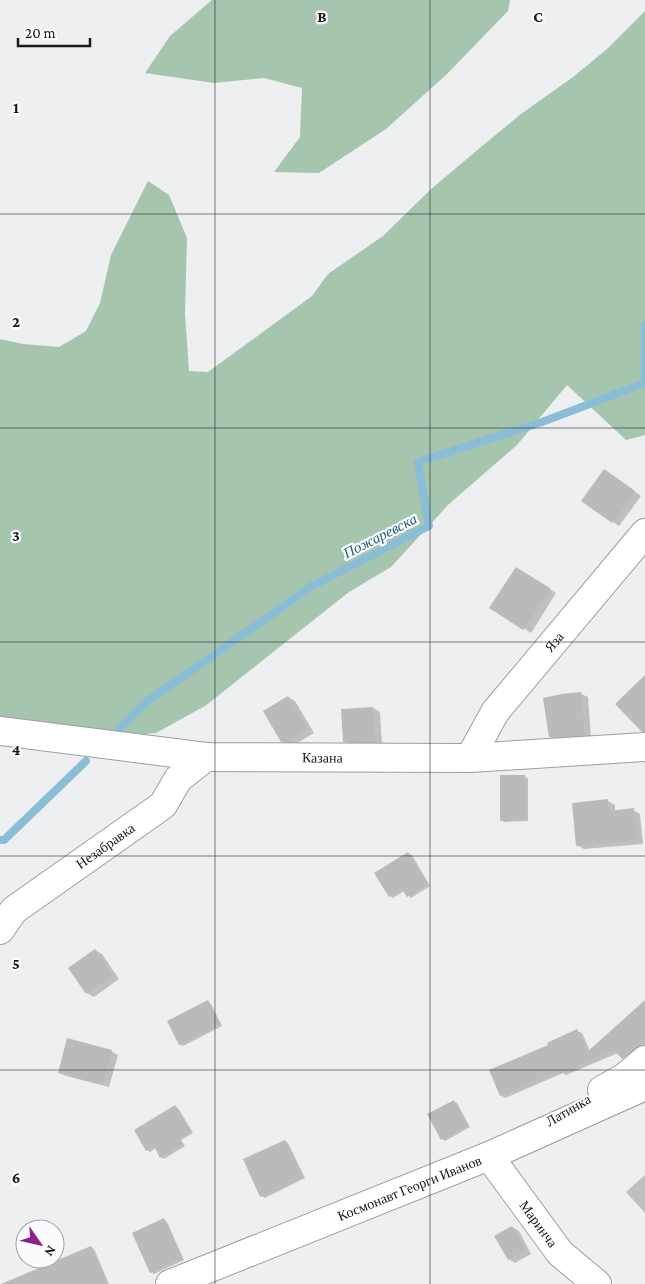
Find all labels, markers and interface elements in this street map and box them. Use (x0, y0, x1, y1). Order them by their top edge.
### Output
text: B (317, 8, 327, 25)
text: C (533, 8, 543, 25)
scale bar (18, 15, 90, 47)
text: 20 m (25, 25, 56, 41)
text: 1 (13, 99, 19, 116)
text: 2 (12, 313, 20, 330)
water label: Пожаревска (340, 511, 419, 562)
text: 3 (12, 527, 20, 544)
street label: Яза (541, 628, 567, 655)
text: 4 (12, 741, 21, 758)
street label: Казана (302, 749, 344, 766)
street label: Незабравка (73, 819, 138, 872)
text: 5 (12, 955, 20, 972)
street label: Латинка (543, 1090, 594, 1129)
street label: Космонавт Георги Иванов (335, 1152, 484, 1224)
text: 6 (12, 1169, 20, 1186)
street label: Маринча (516, 1197, 561, 1251)
north arrow (15, 1219, 65, 1269)
text: N (41, 1243, 60, 1260)

